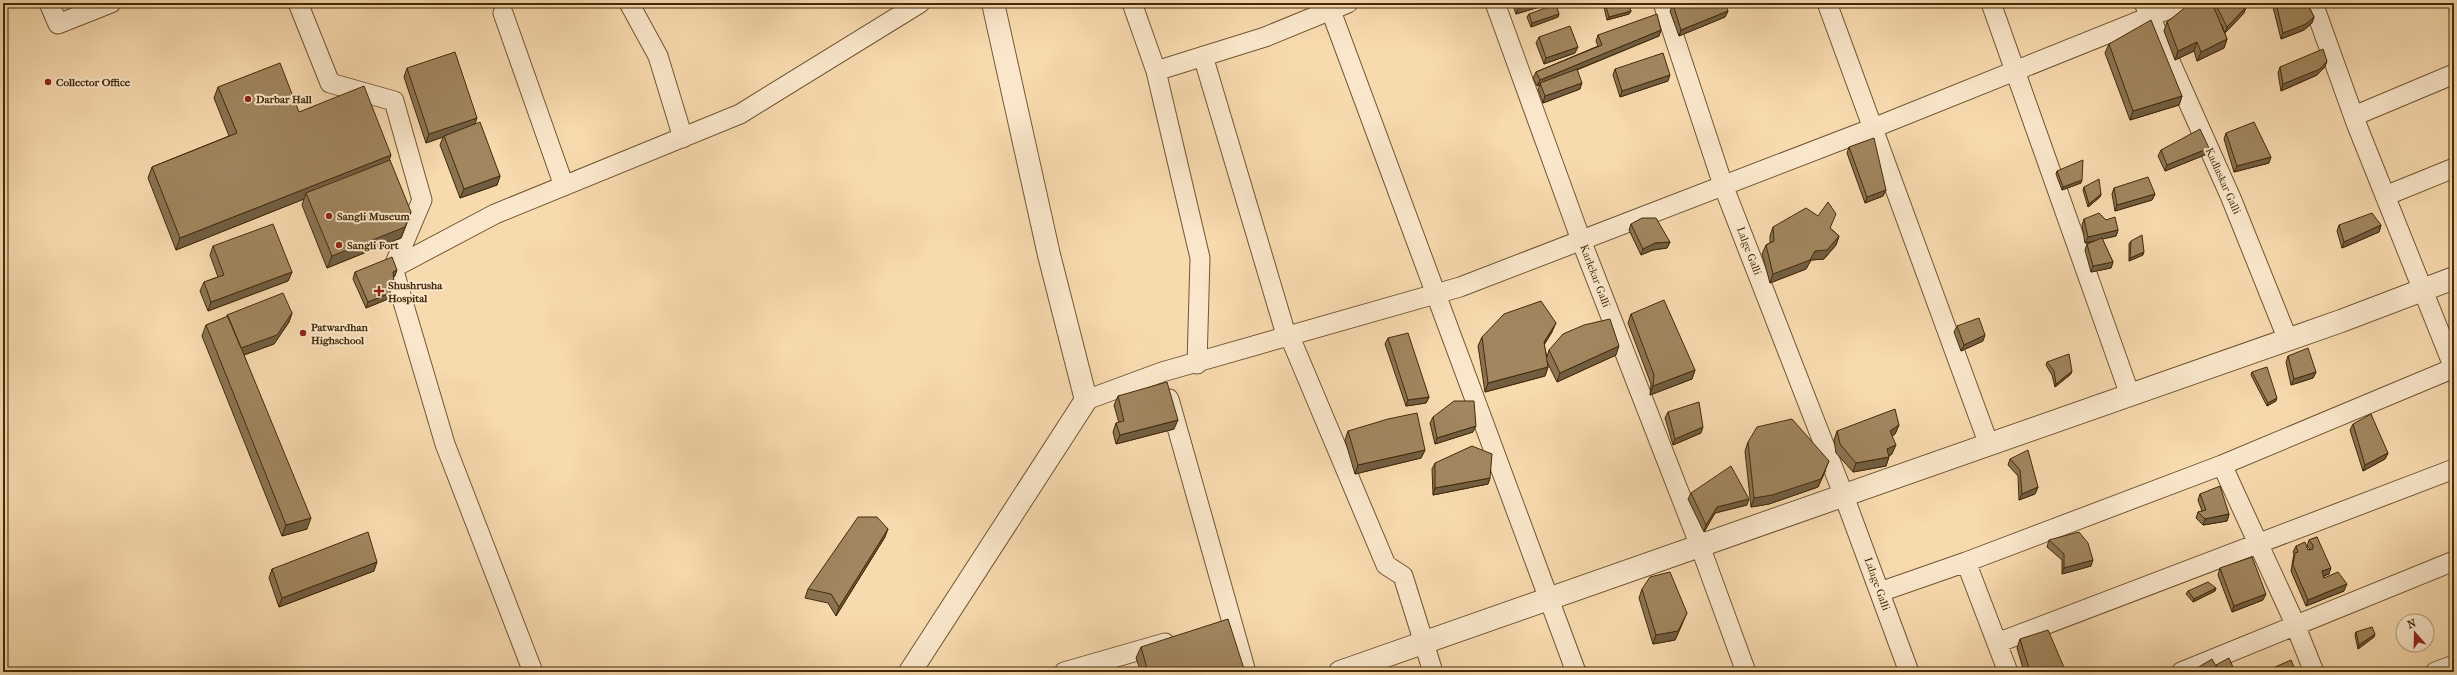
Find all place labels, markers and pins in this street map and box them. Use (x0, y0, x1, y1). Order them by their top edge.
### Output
place label: Collector Office (56, 76, 131, 89)
marker: Collector Office (43, 77, 53, 87)
place label: Darbar Hall (255, 93, 313, 106)
marker: Darbar Hall (243, 94, 253, 104)
place label: Sangli Museum (337, 210, 411, 223)
marker: Sangli Museum (324, 211, 334, 221)
place label: Sangli Fort (347, 239, 400, 252)
marker: Sangli Fort (334, 240, 344, 250)
place label: Shushrusha Hospital (388, 279, 443, 305)
marker: Shushrusha Hospital (373, 285, 385, 297)
place label: Patwardhan Highschool (311, 321, 368, 347)
marker: Patwardhan Highschool (298, 328, 308, 338)

